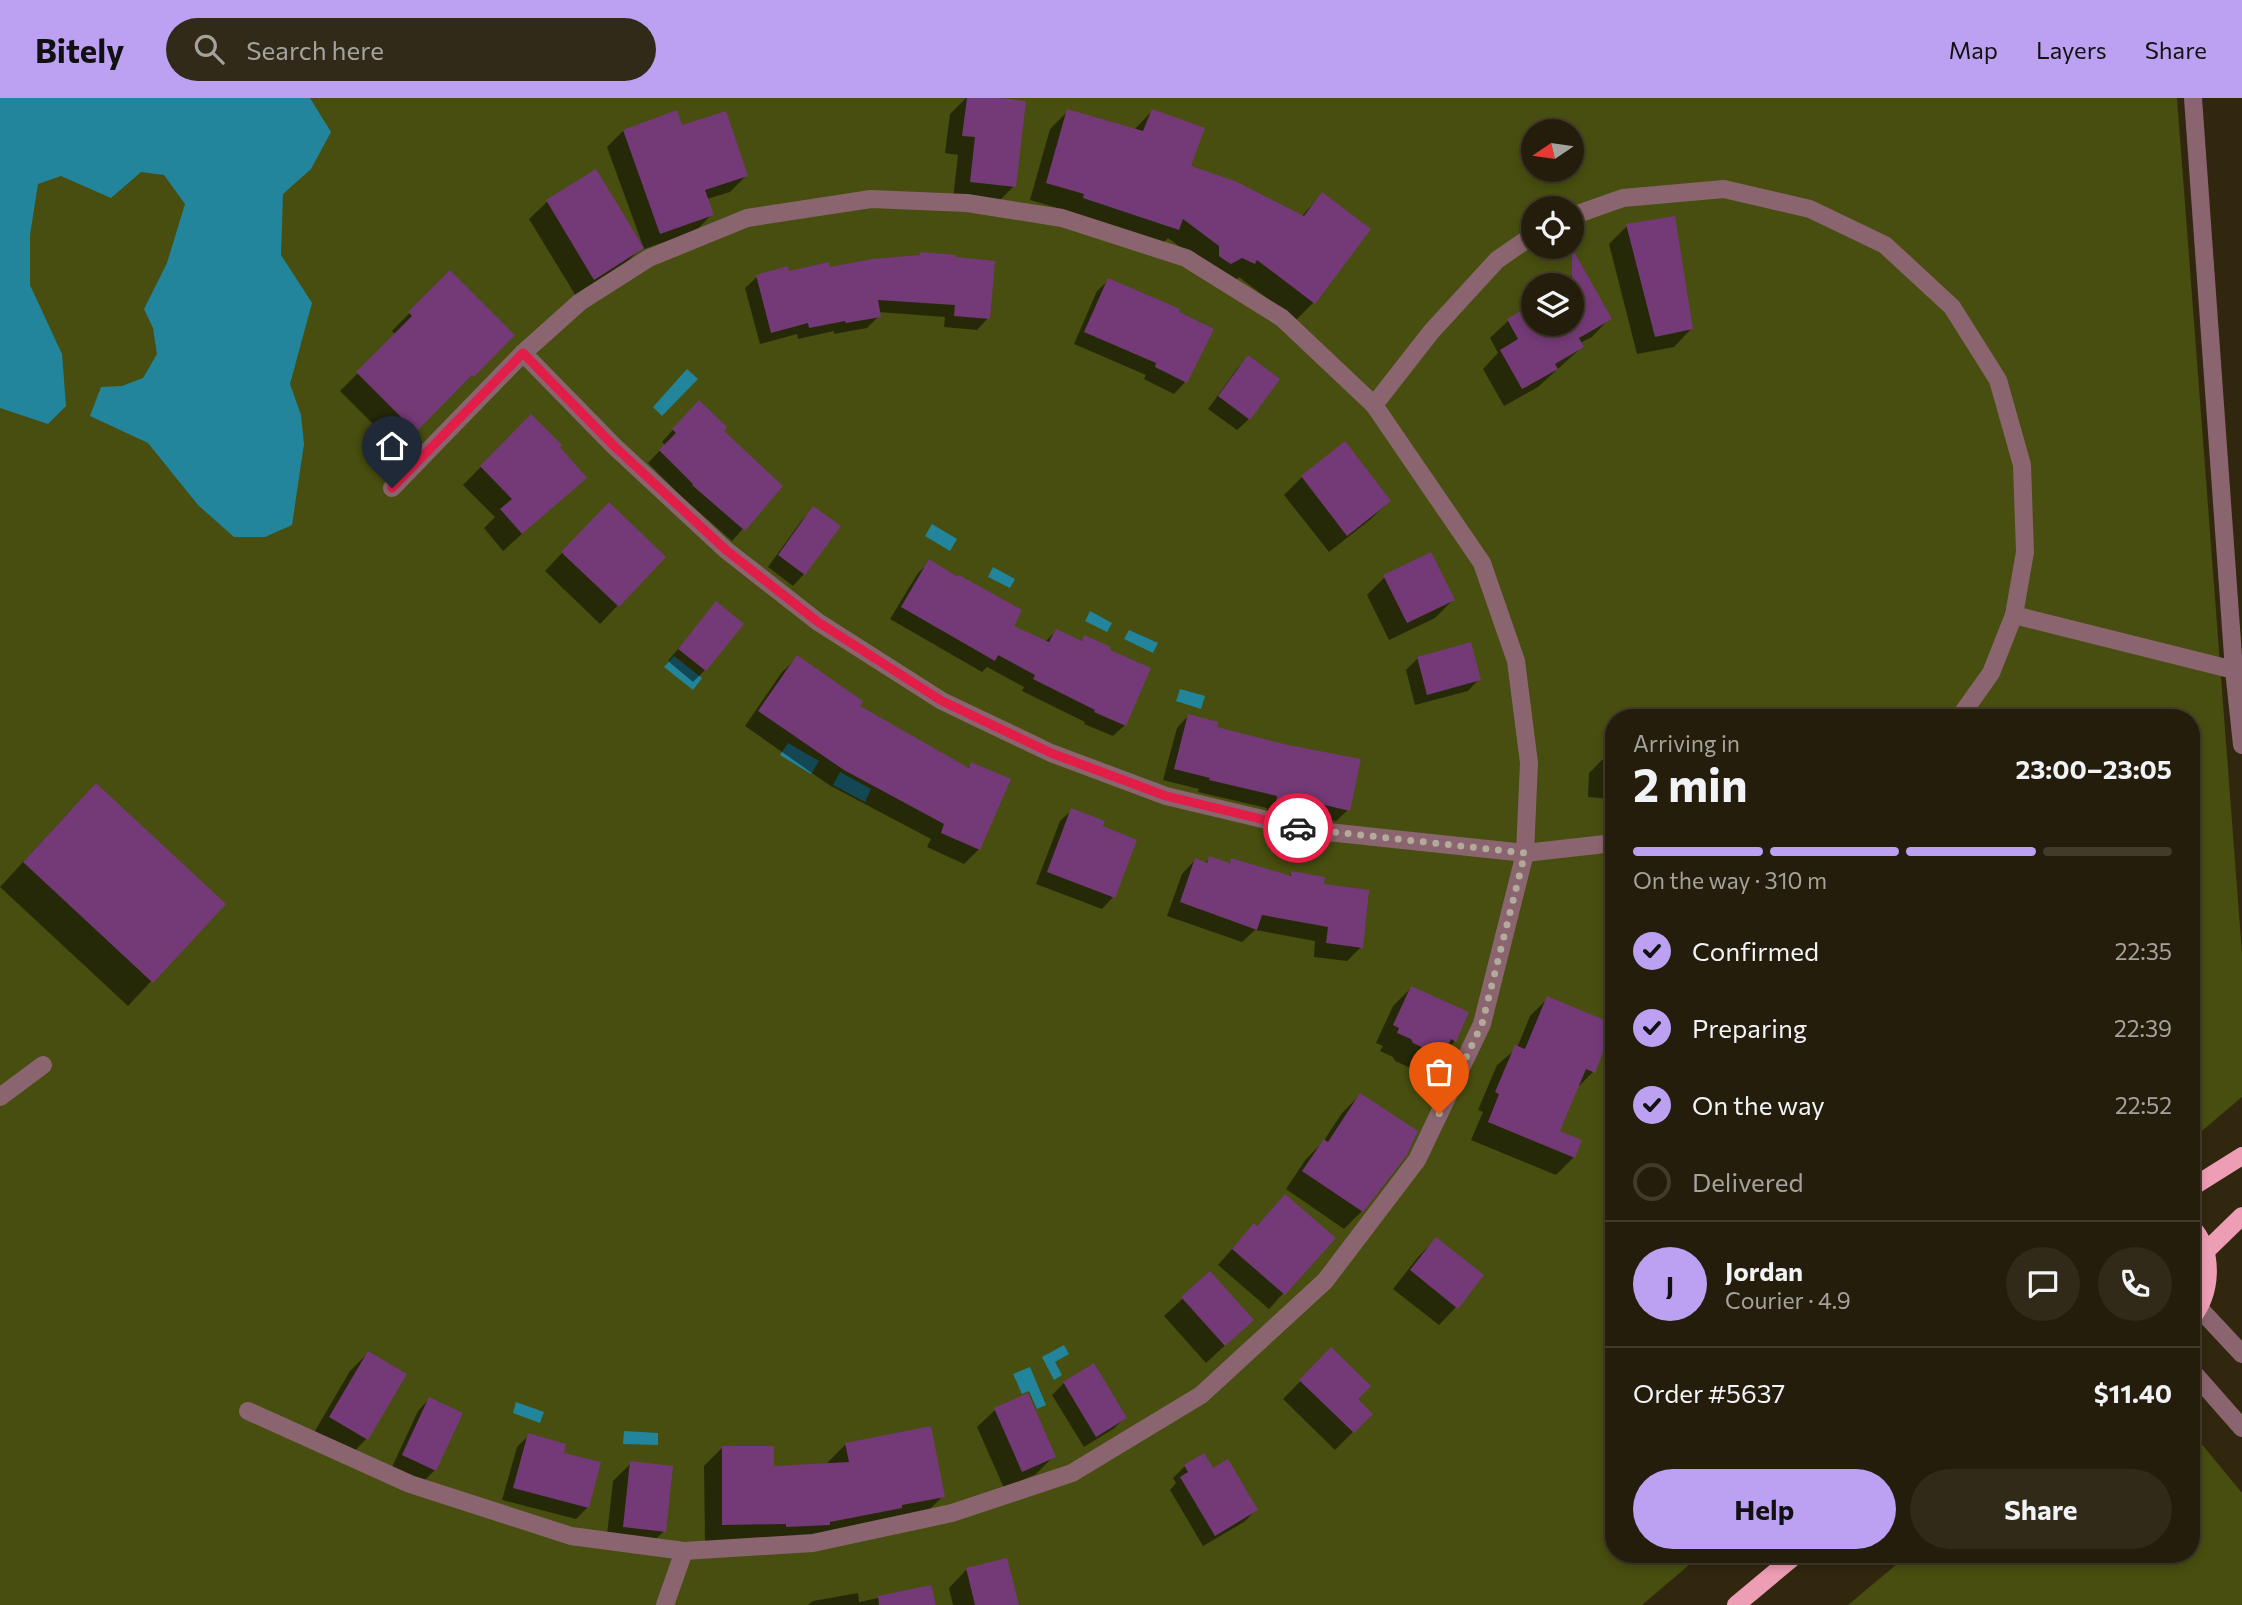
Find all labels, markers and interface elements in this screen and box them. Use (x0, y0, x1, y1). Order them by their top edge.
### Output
search box (166, 18, 656, 81)
text: Bitely (35, 29, 124, 70)
icon: search (190, 30, 228, 68)
text: Search here (246, 34, 384, 65)
text: Map (1949, 35, 1998, 64)
text: Layers (2036, 35, 2107, 64)
text: Share (2145, 35, 2207, 64)
north arrow (1521, 119, 1584, 182)
map controls (1521, 119, 1584, 336)
button: locate (1521, 196, 1584, 259)
button: layers (1521, 273, 1584, 336)
pin (362, 416, 422, 488)
icon: home (373, 427, 411, 465)
text: Arriving in (1633, 729, 1740, 757)
text: 23:00–23:05 (2015, 753, 2172, 784)
text: 2 min (1633, 755, 1748, 811)
courier (1263, 793, 1333, 863)
icon: car (1279, 809, 1317, 847)
text: On the way · 310 m (1633, 866, 1827, 894)
icon: check (1633, 932, 1671, 970)
text: Confirmed (1692, 935, 1819, 966)
text: 22:35 (2115, 937, 2172, 965)
icon: check (1633, 1009, 1671, 1047)
text: Preparing (1692, 1012, 1807, 1043)
text: 22:39 (2114, 1014, 2172, 1042)
pin (1409, 1042, 1469, 1114)
icon: bag (1420, 1053, 1458, 1091)
icon: check (1633, 1086, 1671, 1124)
text: On the way (1692, 1089, 1825, 1120)
text: 22:52 (2115, 1091, 2172, 1119)
text: Delivered (1692, 1166, 1803, 1197)
button: chat (2006, 1247, 2080, 1321)
button: phone (2098, 1247, 2172, 1321)
text: Jordan (1725, 1255, 1803, 1286)
text: J (1666, 1269, 1674, 1300)
text: Courier · 4.9 (1725, 1286, 1851, 1314)
text: Order #5637 (1633, 1377, 1785, 1408)
text: $11.40 (2094, 1377, 2172, 1408)
button: Help (1633, 1469, 1896, 1549)
button: Share (1910, 1469, 2172, 1549)

